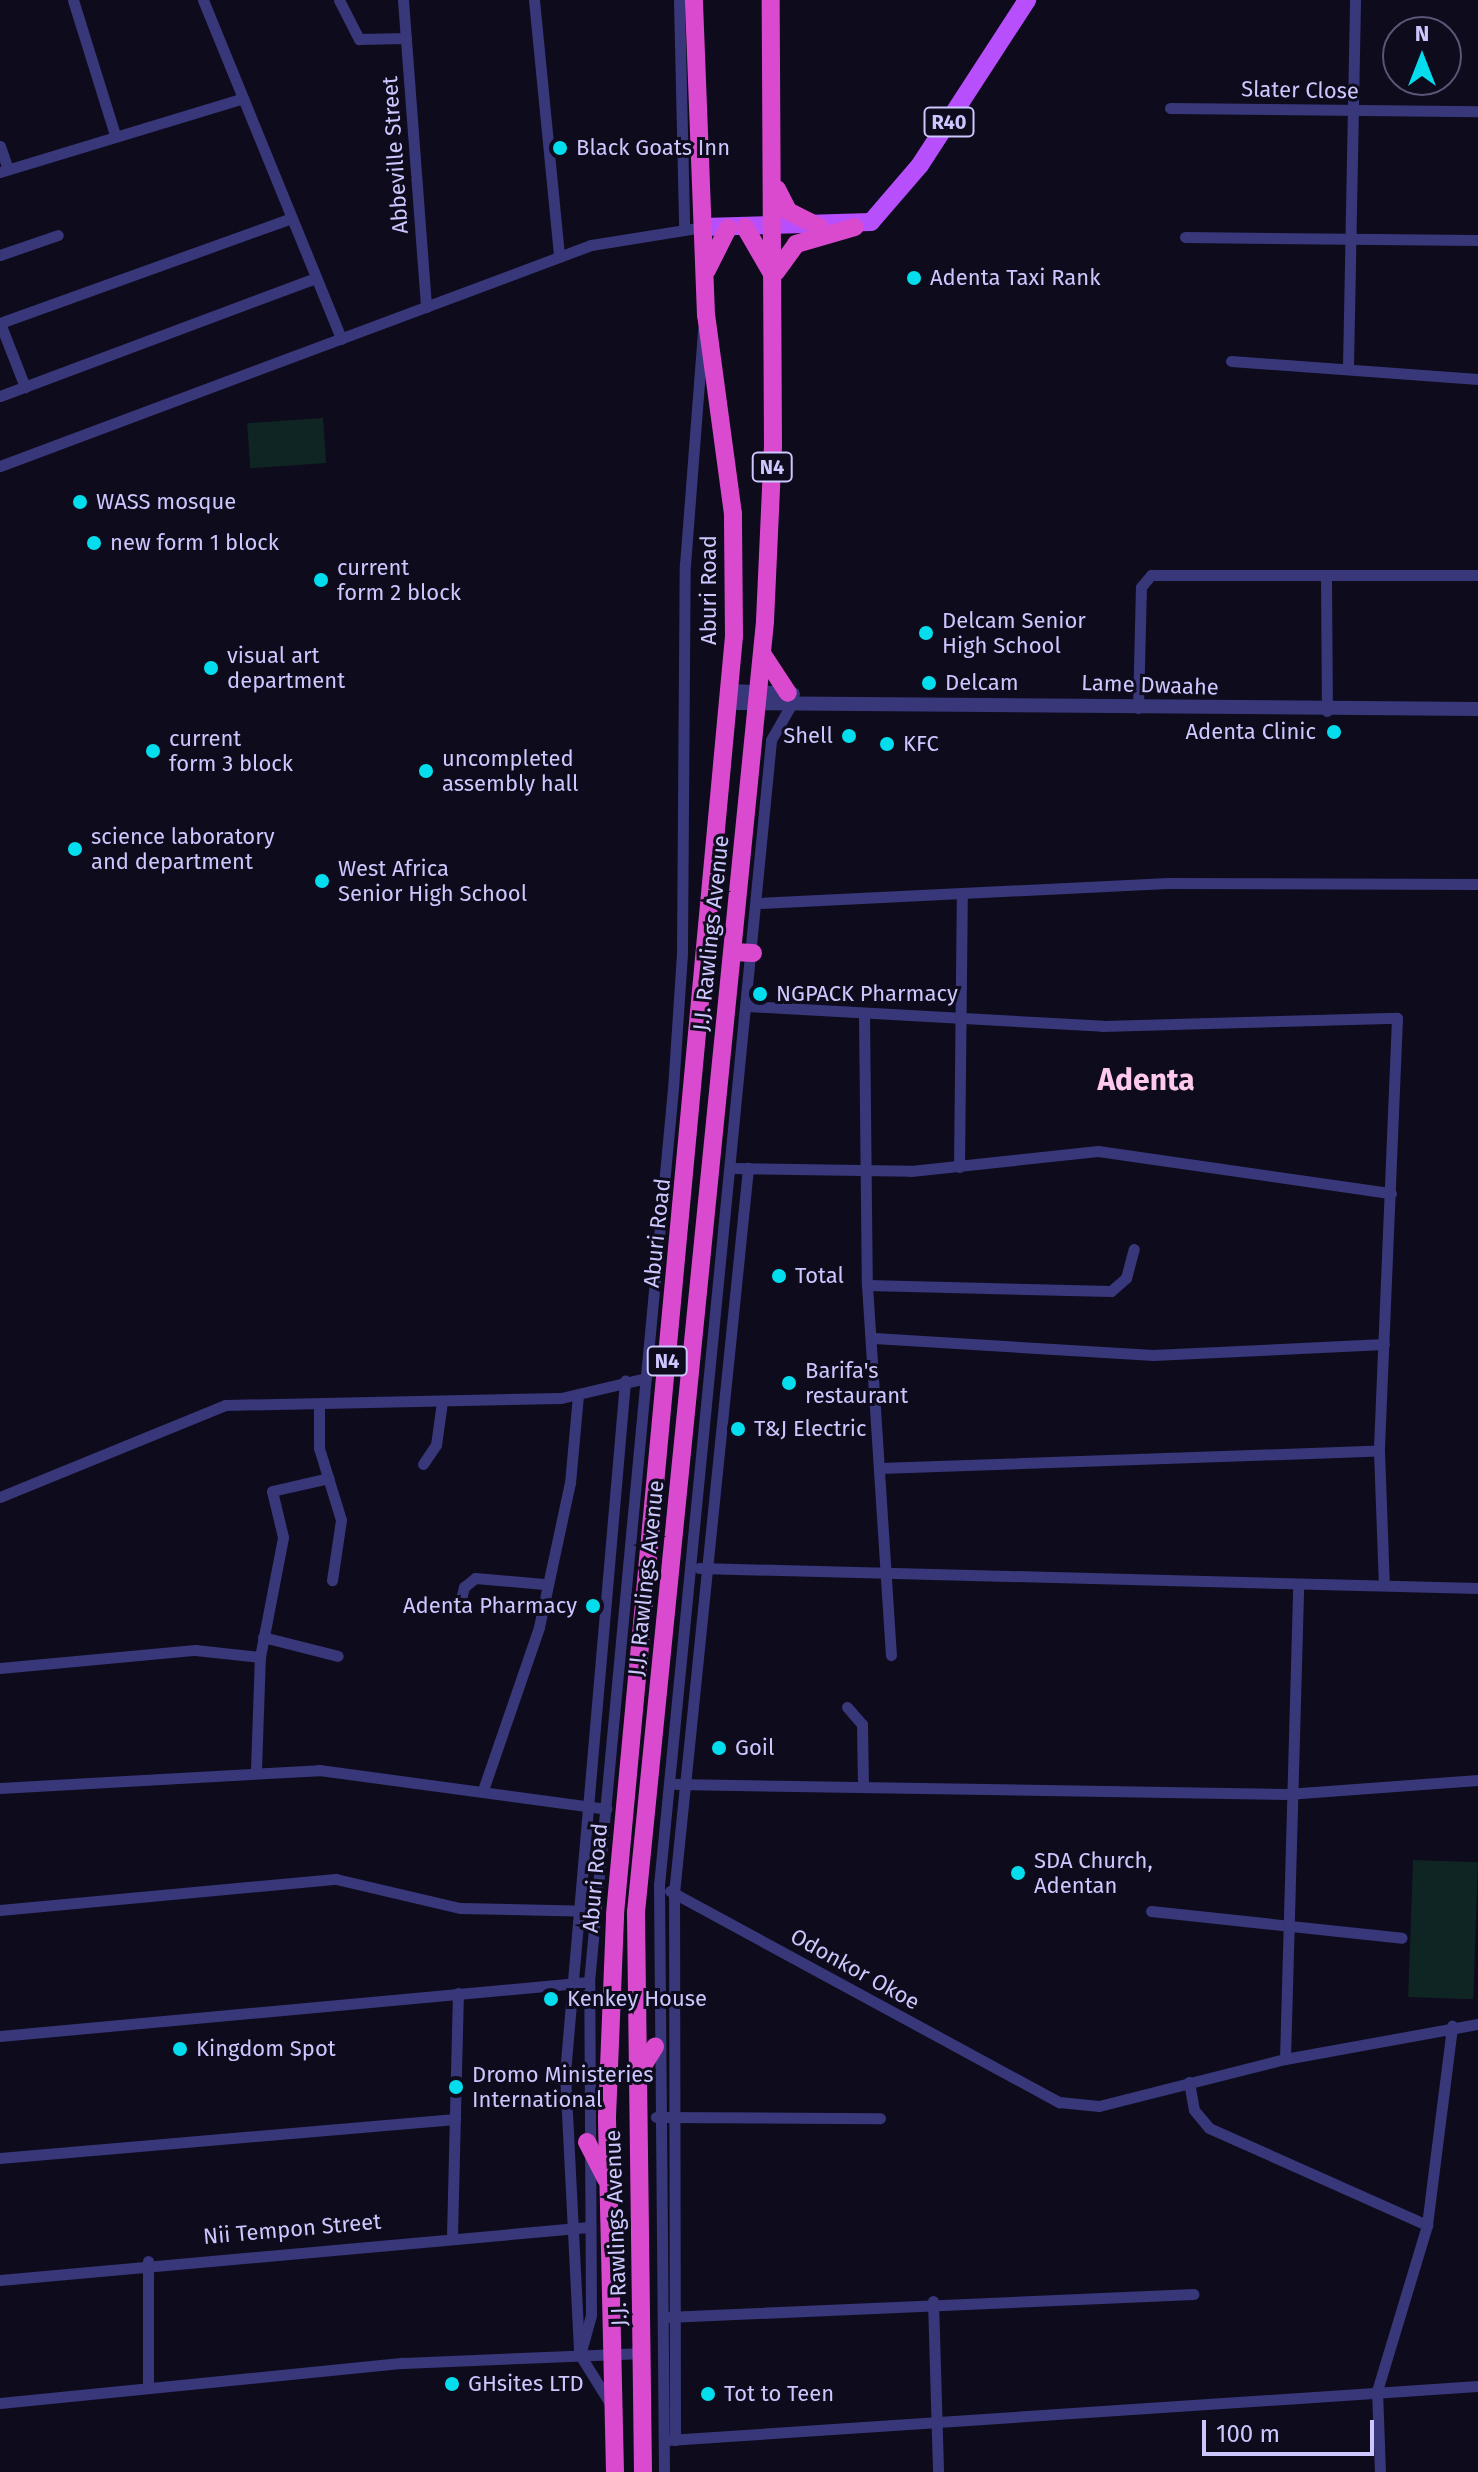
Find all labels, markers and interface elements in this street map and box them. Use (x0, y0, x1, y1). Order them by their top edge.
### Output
north arrow (1382, 16, 1462, 96)
text: N (1415, 20, 1429, 47)
street label: Abbeville Street (376, 75, 414, 235)
street label: Slater Close (1241, 76, 1359, 104)
road number: R40 (923, 106, 975, 138)
place label: Black Goats Inn (576, 135, 730, 161)
marker: Black Goats Inn (551, 139, 569, 157)
place label: Adenta Taxi Rank (930, 265, 1100, 291)
marker: Adenta Taxi Rank (905, 269, 923, 287)
road number: N4 (750, 451, 794, 483)
place label: WASS mosque (96, 489, 236, 515)
marker: WASS mosque (71, 493, 89, 511)
place label: new form 1 block (110, 530, 279, 556)
marker: new form 1 block (85, 534, 103, 552)
street label: Aburi Road (696, 535, 722, 645)
place label: current form 2 block (337, 554, 461, 606)
marker: current form 2 block (312, 571, 330, 589)
place label: Delcam Senior High School (942, 607, 1086, 658)
marker: Delcam Senior High School (917, 624, 935, 642)
place label: visual art department (227, 642, 345, 694)
marker: visual art department (202, 659, 220, 677)
street label: Lame Dwaahe (1081, 669, 1219, 701)
place label: Delcam (945, 670, 1019, 696)
marker: Delcam (920, 674, 938, 692)
place label: Adenta Clinic (1185, 719, 1316, 745)
marker: Adenta Clinic (1323, 721, 1345, 743)
place label: Shell (783, 723, 833, 749)
place label: current form 3 block (169, 725, 293, 776)
marker: Shell (840, 727, 858, 745)
place label: KFC (903, 731, 939, 757)
marker: KFC (878, 735, 896, 753)
marker: current form 3 block (144, 742, 162, 760)
place label: uncompleted assembly hall (442, 745, 578, 796)
marker: uncompleted assembly hall (417, 762, 435, 780)
place label: science laboratory and department (91, 823, 274, 874)
street label: J.J. Rawlings Avenue (688, 834, 734, 1032)
marker: science laboratory and department (66, 840, 84, 858)
place label: West Africa Senior High School (338, 855, 527, 906)
marker: West Africa Senior High School (313, 872, 331, 890)
place label: NGPACK Pharmacy (776, 981, 958, 1007)
marker: NGPACK Pharmacy (751, 985, 769, 1003)
district label: Adenta (1097, 1062, 1195, 1098)
street label: Aburi Road (638, 1177, 676, 1289)
place label: Total (795, 1263, 844, 1289)
marker: Total (770, 1267, 788, 1285)
road number: N4 (645, 1345, 689, 1377)
place label: Barifa's restaurant (805, 1357, 908, 1408)
marker: Barifa's restaurant (780, 1374, 798, 1392)
place label: T&J Electric (754, 1416, 867, 1442)
marker: T&J Electric (729, 1420, 747, 1438)
street label: J.J. Rawlings Avenue (623, 1479, 669, 1677)
place label: Adenta Pharmacy (403, 1593, 577, 1619)
marker: Adenta Pharmacy (584, 1597, 602, 1615)
place label: Goil (735, 1735, 774, 1761)
marker: Goil (710, 1739, 728, 1757)
street label: Aburi Road (577, 1822, 613, 1934)
place label: SDA Church, Adentan (1034, 1847, 1153, 1898)
marker: SDA Church, Adentan (1009, 1864, 1027, 1882)
street label: Odonkor Okoe (786, 1923, 924, 2015)
place label: Kenkey House (567, 1986, 707, 2012)
marker: Kenkey House (542, 1990, 560, 2008)
place label: Kingdom Spot (196, 2036, 336, 2062)
marker: Kingdom Spot (171, 2040, 189, 2058)
place label: Dromo Ministeries International (472, 2061, 654, 2112)
marker: Dromo Ministeries International (447, 2078, 465, 2096)
street label: J.J. Rawlings Avenue (599, 2129, 633, 2327)
street label: Nii Tempon Street (202, 2208, 382, 2250)
place label: GHsites LTD (468, 2371, 584, 2397)
marker: GHsites LTD (443, 2375, 461, 2393)
place label: Tot to Teen (724, 2381, 834, 2407)
marker: Tot to Teen (699, 2385, 717, 2403)
scale bar (1206, 2404, 1378, 2454)
text: 100 m (1216, 2420, 1280, 2448)

